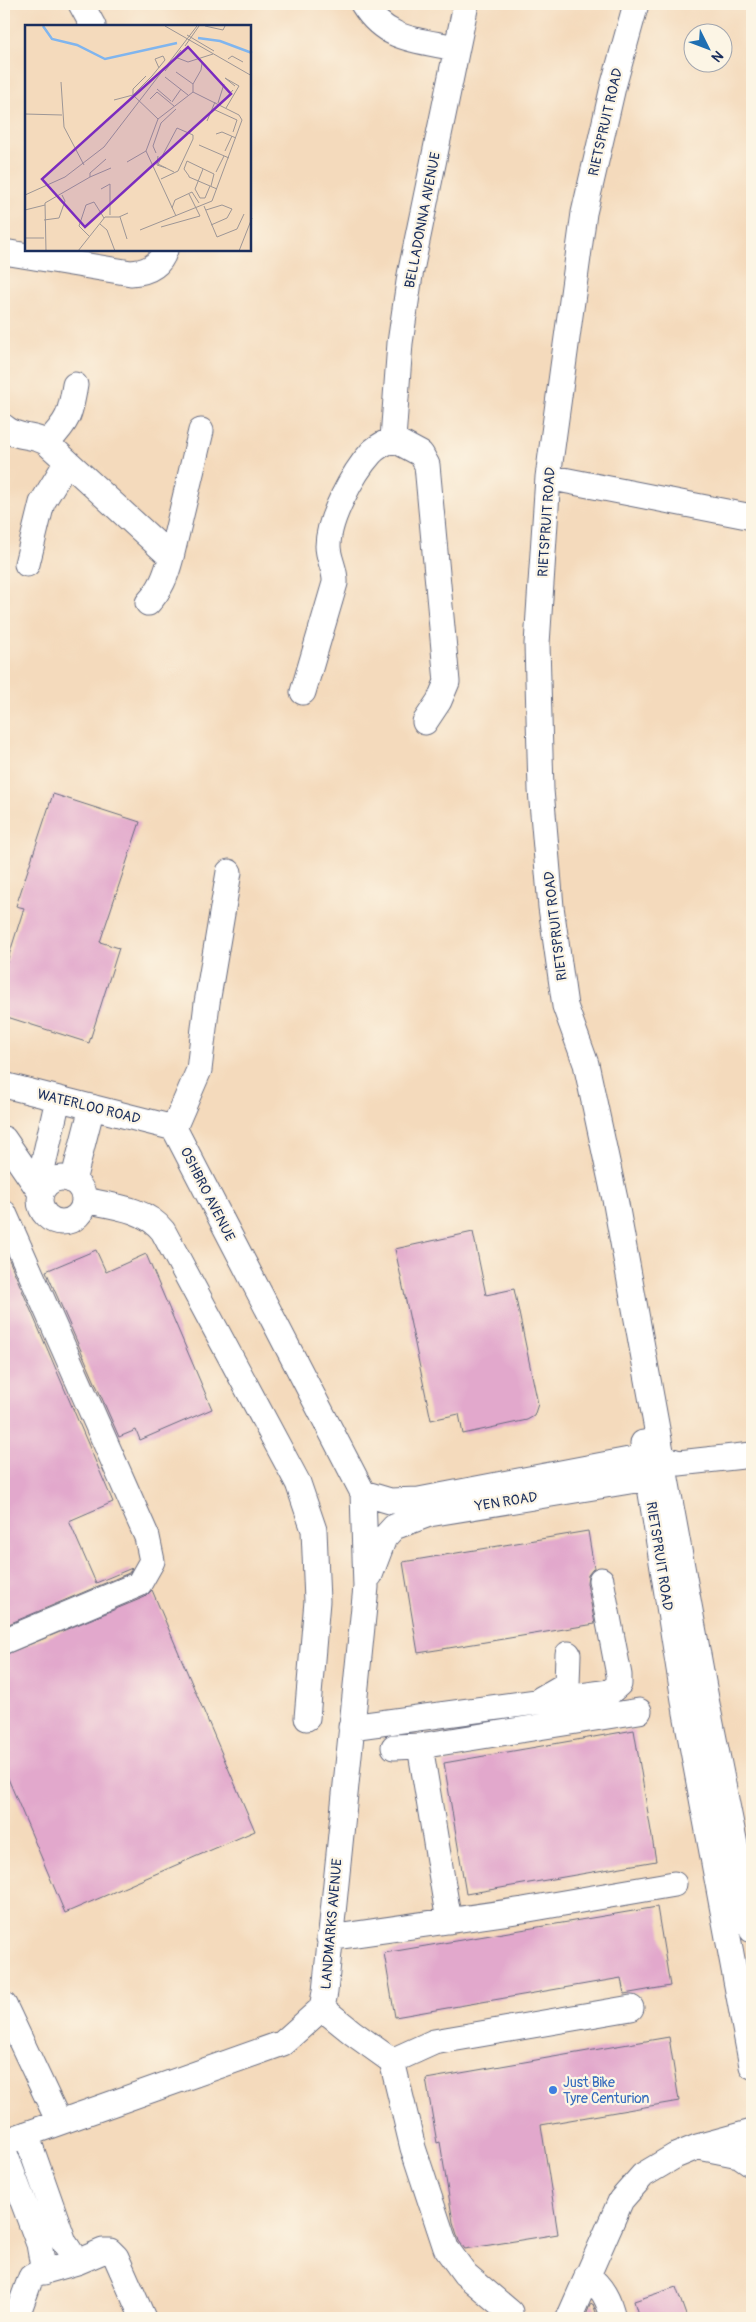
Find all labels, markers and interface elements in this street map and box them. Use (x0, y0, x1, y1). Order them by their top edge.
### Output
north arrow (684, 22, 734, 72)
inset map (25, 25, 251, 251)
text: N (708, 47, 727, 66)
street label: RIETSPRUIT ROAD (585, 66, 626, 178)
street label: BELLADONNA AVENUE (401, 151, 444, 289)
street label: RIETSPRUIT ROAD (534, 466, 559, 577)
street label: RIETSPRUIT ROAD (540, 870, 571, 982)
street label: WATERLOO ROAD (35, 1085, 142, 1128)
street label: OSHBRO AVENUE (177, 1144, 239, 1244)
street label: YEN ROAD (473, 1488, 539, 1515)
street label: RIETSPRUIT ROAD (643, 1500, 677, 1612)
street label: LANDMARKS AVENUE (317, 1858, 346, 1990)
place label: Just Bike Tyre Centurion (563, 2074, 650, 2107)
marker: Just Bike Tyre Centurion (547, 2084, 559, 2096)

